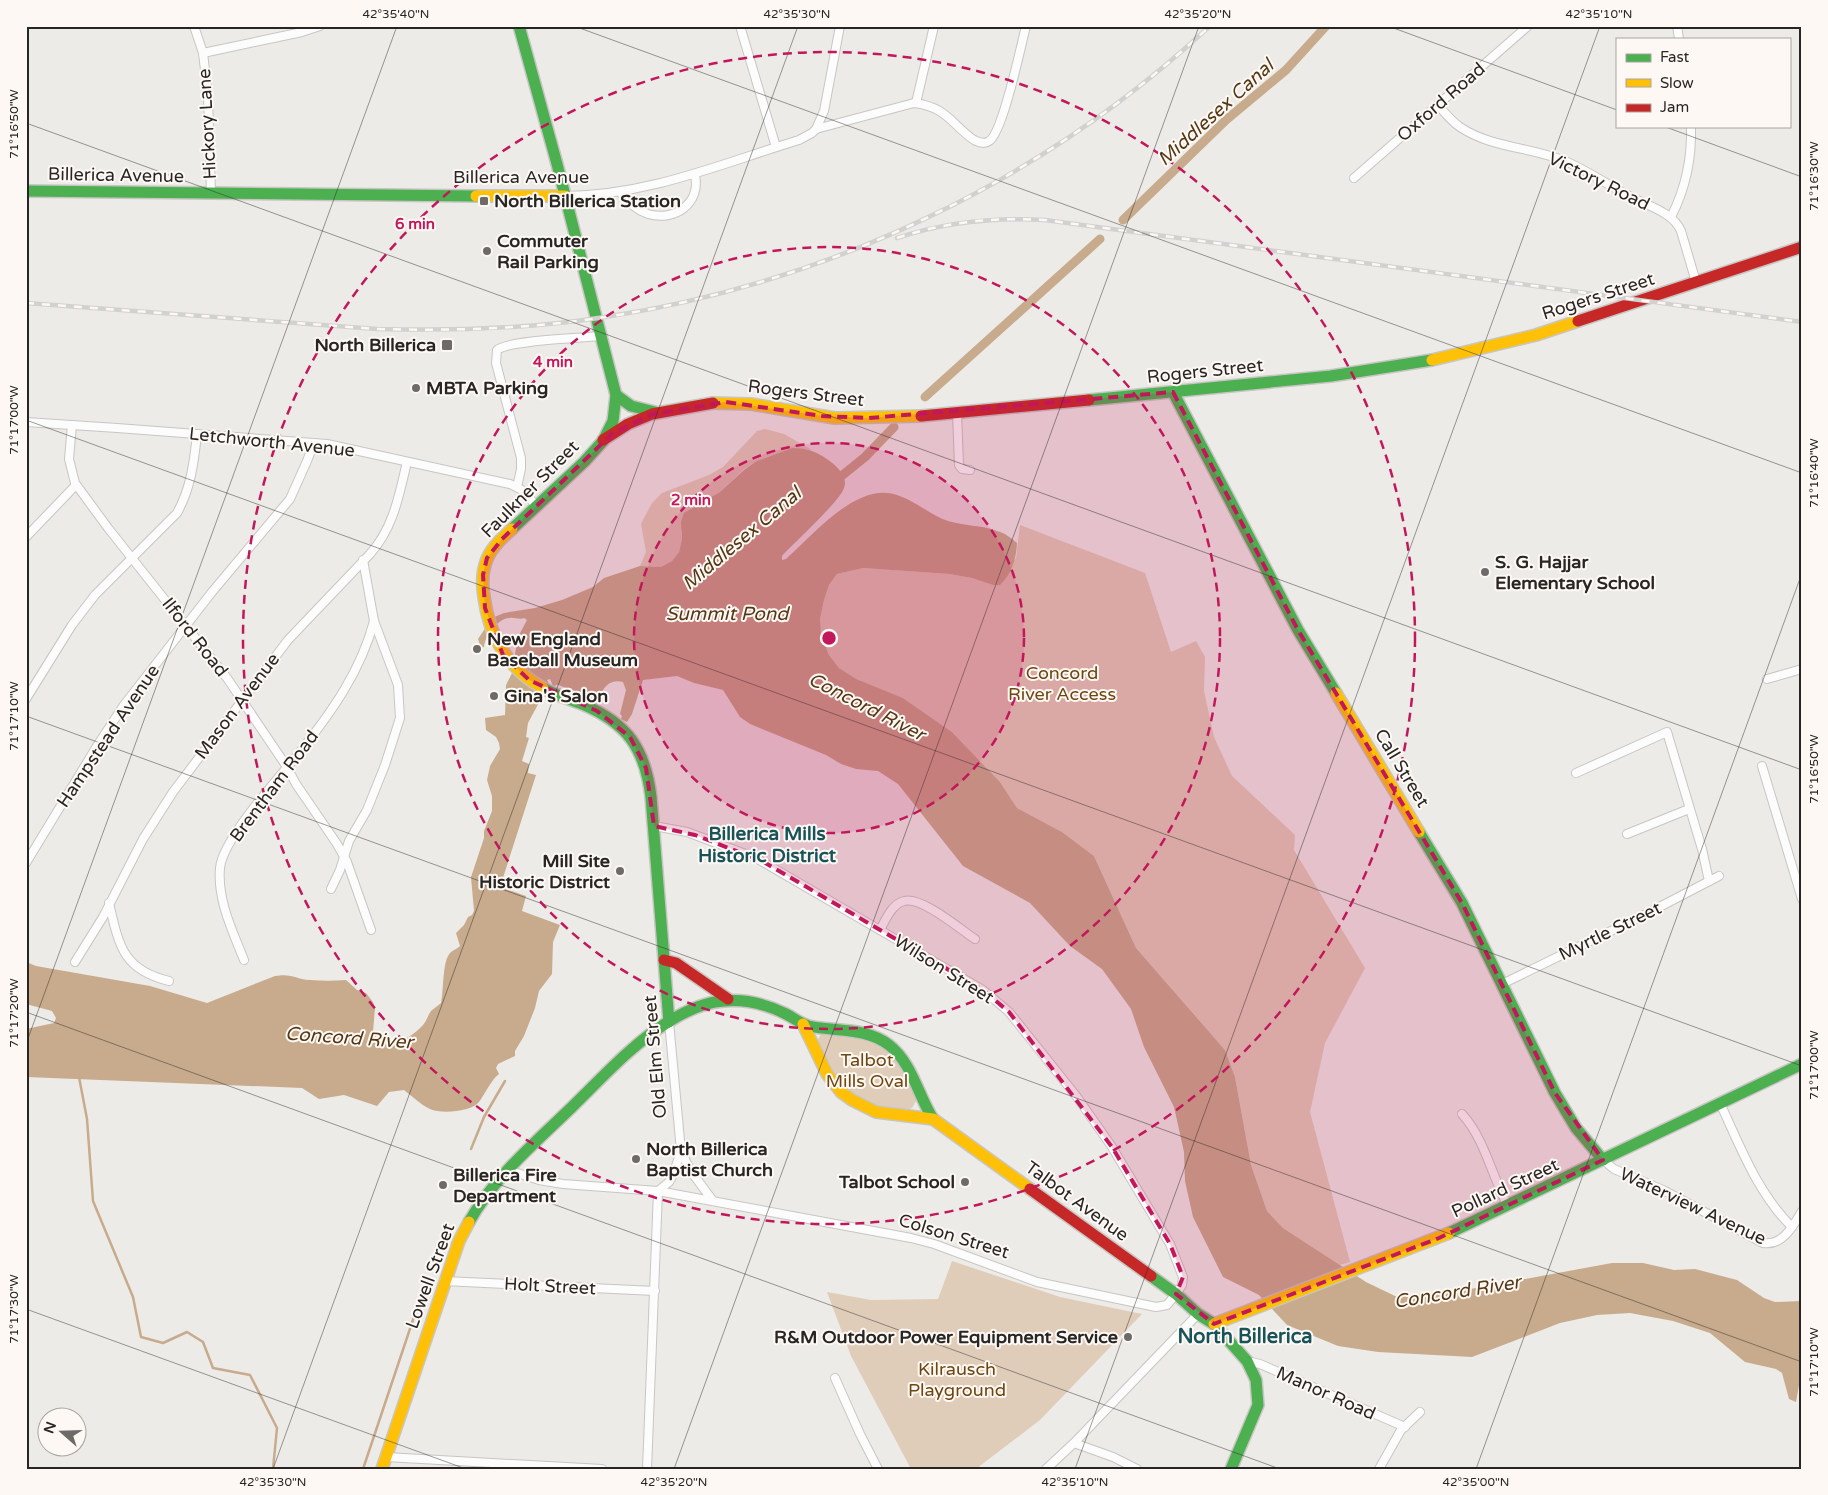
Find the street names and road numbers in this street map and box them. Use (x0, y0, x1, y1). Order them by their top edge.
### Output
street label: Oxford Road (1392, 58, 1490, 146)
street label: Hickory Lane (193, 68, 221, 180)
street label: Victory Road (1544, 147, 1654, 215)
street label: Billerica Avenue (48, 163, 184, 187)
street label: Billerica Avenue (453, 166, 589, 188)
street label: Rogers Street (1539, 267, 1657, 325)
street label: Rogers Street (1146, 354, 1264, 388)
street label: Rogers Street (747, 375, 866, 411)
street label: Letchworth Avenue (188, 422, 356, 462)
street label: Faulkner Street (477, 436, 583, 542)
street label: Ilford Road (157, 593, 233, 681)
street label: Mason Avenue (190, 649, 284, 763)
street label: Hampstead Avenue (52, 660, 164, 812)
street label: Call Street (1370, 725, 1434, 811)
street label: Brentham Road (225, 726, 323, 846)
street label: Myrtle Street (1555, 897, 1665, 965)
street label: Wilson Street (890, 930, 998, 1009)
street label: Old Elm Street (639, 994, 671, 1120)
street label: Pollard Street (1448, 1153, 1562, 1222)
street label: Talbot Avenue (1021, 1156, 1133, 1246)
street label: Waterview Avenue (1616, 1162, 1770, 1250)
street label: Colson Street (896, 1209, 1012, 1263)
street label: Lowell Street (401, 1220, 459, 1332)
street label: Holt Street (504, 1273, 597, 1299)
street label: Manor Road (1273, 1361, 1379, 1425)

